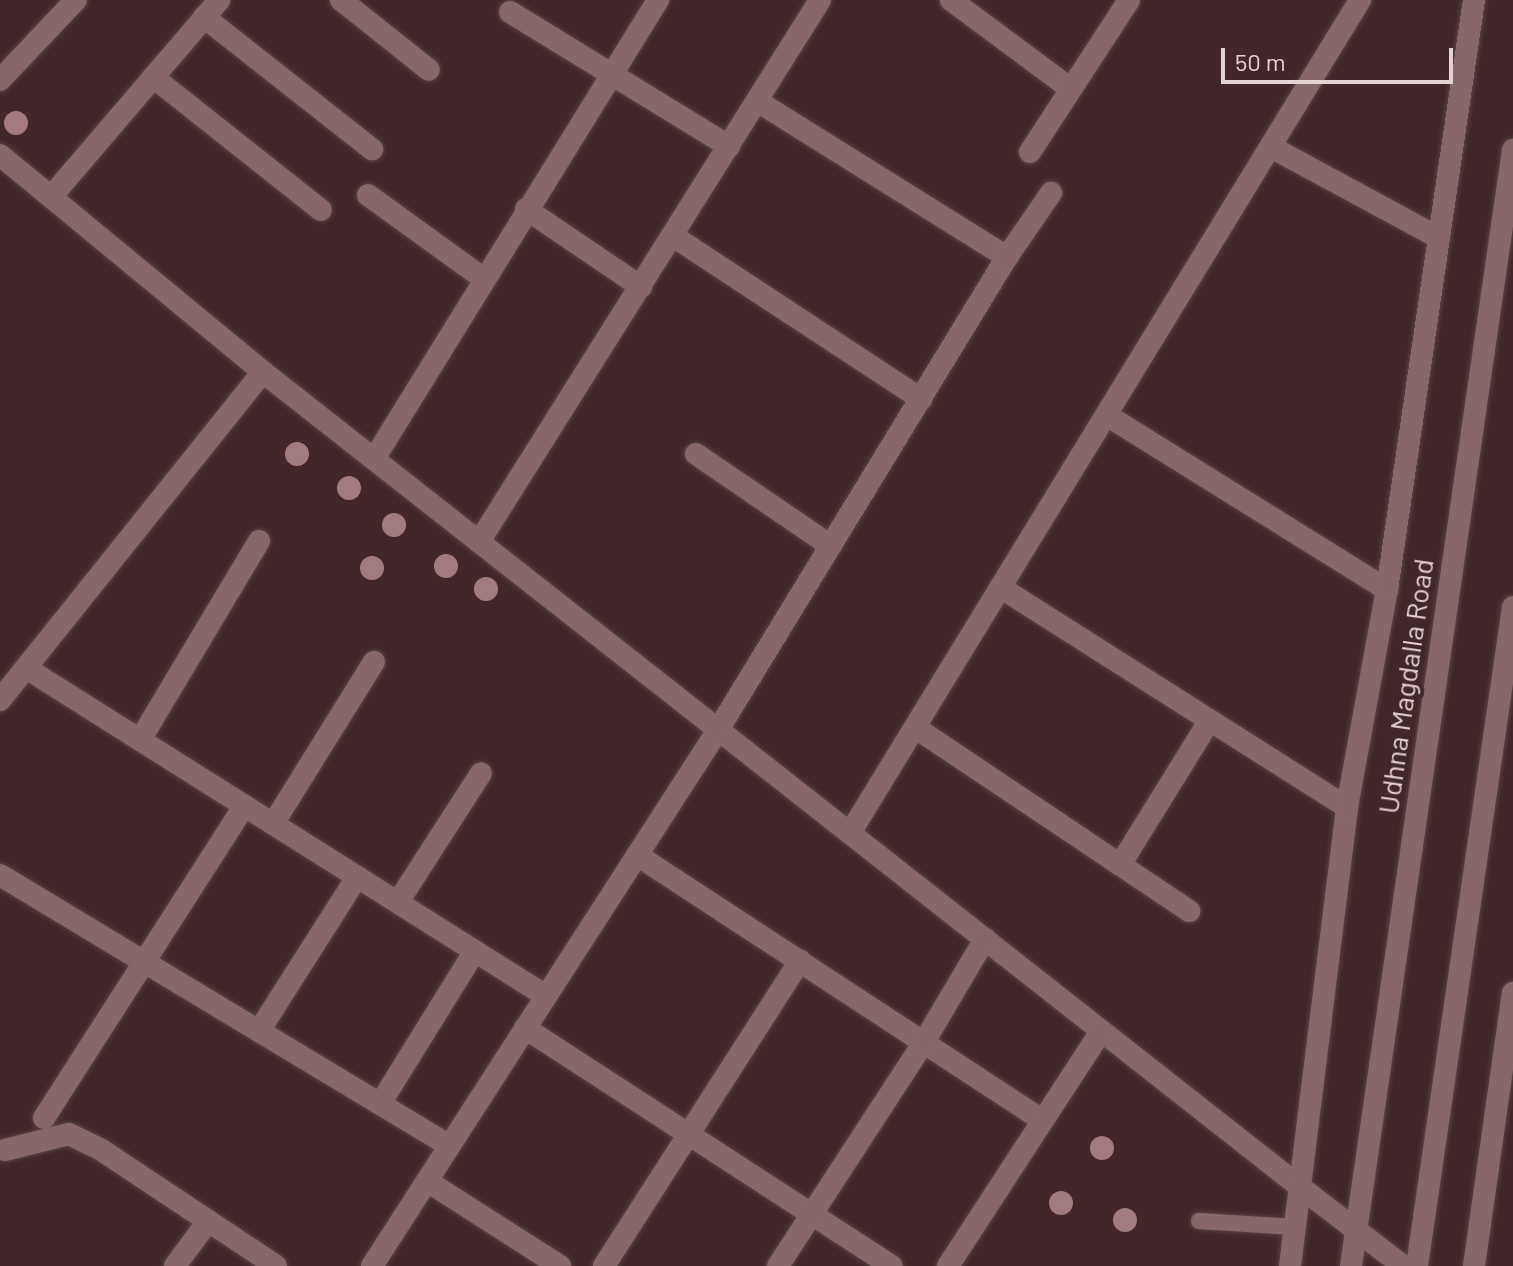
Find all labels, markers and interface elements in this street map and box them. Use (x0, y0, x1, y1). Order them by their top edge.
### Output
scale bar (1225, 32, 1457, 82)
text: 50 m (1235, 47, 1286, 76)
street label: Udhna Magdalla Road (1370, 556, 1440, 816)

